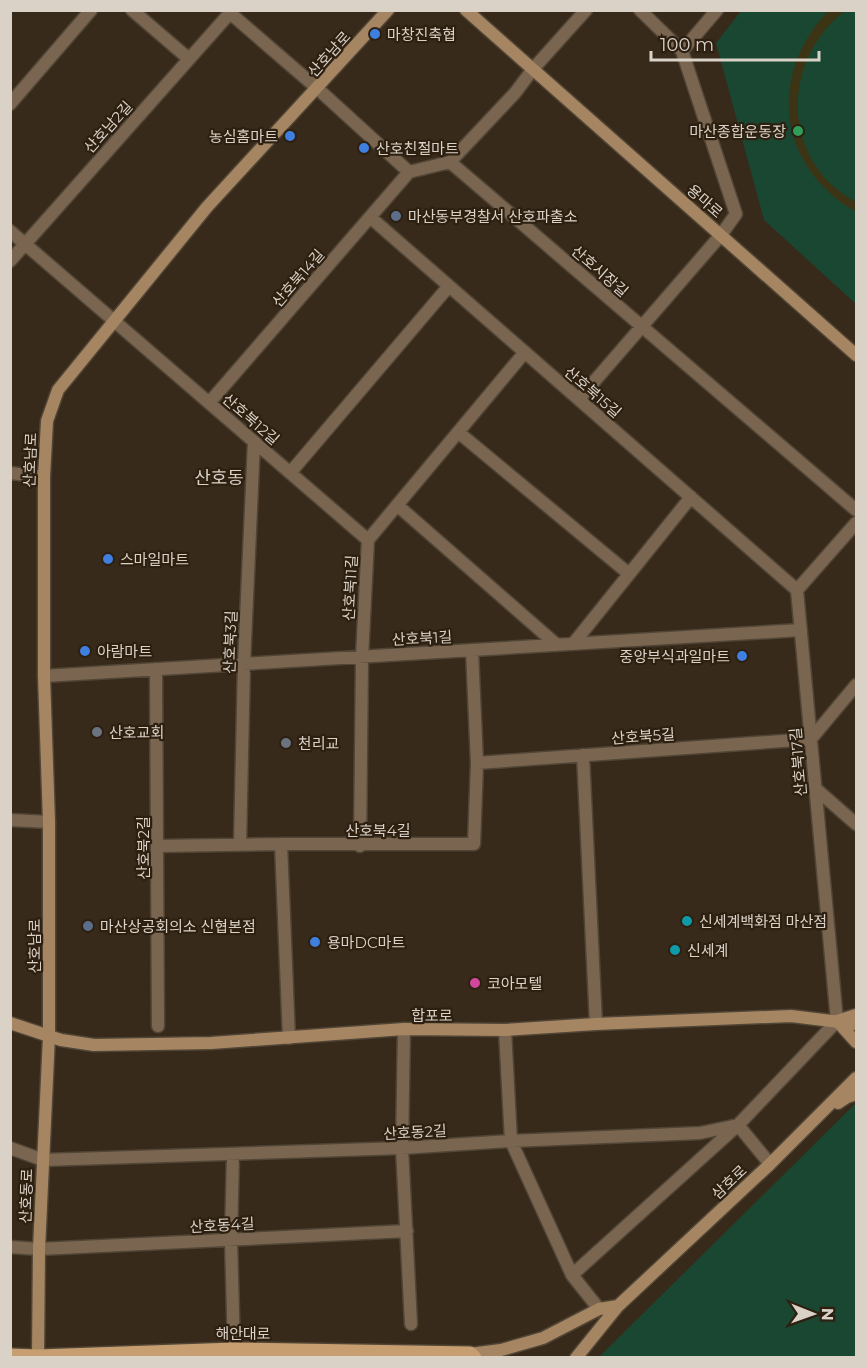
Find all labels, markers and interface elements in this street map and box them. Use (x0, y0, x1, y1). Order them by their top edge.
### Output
scale bar (651, 24, 819, 62)
place label: 마창진축협 (387, 25, 456, 44)
street label: 산호남로 (303, 27, 355, 81)
marker: 마창진축협 (368, 27, 382, 41)
text: 100 m (660, 34, 714, 56)
street label: 산호남2길 (80, 97, 136, 157)
place label: 마산종합운동장 (689, 122, 786, 141)
marker: 마산종합운동장 (791, 124, 805, 138)
place label: 농심홈마트 (209, 127, 278, 146)
marker: 농심홈마트 (283, 129, 297, 143)
place label: 산호친절마트 (376, 139, 459, 158)
marker: 산호친절마트 (357, 141, 371, 155)
street label: 용마로 (683, 180, 727, 222)
place label: 마산동부경찰서 산호파출소 (408, 207, 578, 226)
marker: 마산동부경찰서 산호파출소 (389, 209, 403, 223)
street label: 산호시장길 (568, 241, 632, 301)
street label: 산호북14길 (268, 245, 328, 311)
street label: 산호북15길 (561, 362, 625, 422)
street label: 산호북12길 (219, 389, 283, 449)
street label: 산호남로 (20, 432, 40, 488)
district label: 산호동 (194, 467, 244, 489)
place label: 스마일마트 (120, 550, 189, 569)
marker: 스마일마트 (101, 552, 115, 566)
street label: 산호북11길 (339, 555, 361, 621)
street label: 산호북3길 (219, 610, 241, 674)
street label: 산호북1길 (391, 627, 453, 649)
place label: 아람마트 (97, 642, 152, 661)
marker: 아람마트 (78, 644, 92, 658)
place label: 중앙부식과일마트 (620, 647, 730, 666)
marker: 중앙부식과일마트 (735, 649, 749, 663)
place label: 산호교회 (109, 723, 164, 742)
street label: 산호북5길 (611, 724, 675, 748)
marker: 산호교회 (90, 725, 104, 739)
street label: 산호북17길 (786, 727, 810, 797)
place label: 천리교 (298, 734, 339, 753)
marker: 천리교 (279, 736, 293, 750)
street label: 산호북2길 (134, 816, 153, 880)
street label: 산호북4길 (345, 821, 411, 840)
place label: 신세계백화점 마산점 (699, 912, 827, 931)
marker: 신세계백화점 마산점 (680, 914, 694, 928)
place label: 마산상공회의소 신협본점 (100, 917, 256, 936)
street label: 산호남로 (25, 918, 44, 974)
marker: 마산상공회의소 신협본점 (81, 919, 95, 933)
place label: 용마DC마트 (327, 933, 405, 952)
marker: 용마DC마트 (308, 935, 322, 949)
place label: 신세계 (687, 941, 728, 960)
marker: 신세계 (668, 943, 682, 957)
place label: 코아모텔 (487, 974, 542, 993)
marker: 코아모텔 (468, 976, 482, 990)
street label: 합포로 (411, 1006, 453, 1025)
street label: 산호동2길 (383, 1121, 447, 1143)
street label: 삼호로 (707, 1161, 751, 1203)
street label: 산호동로 (16, 1168, 36, 1224)
street label: 산호동4길 (189, 1214, 255, 1236)
north arrow (783, 1284, 843, 1344)
text: N (818, 1308, 837, 1321)
street label: 해안대로 (215, 1324, 271, 1343)

